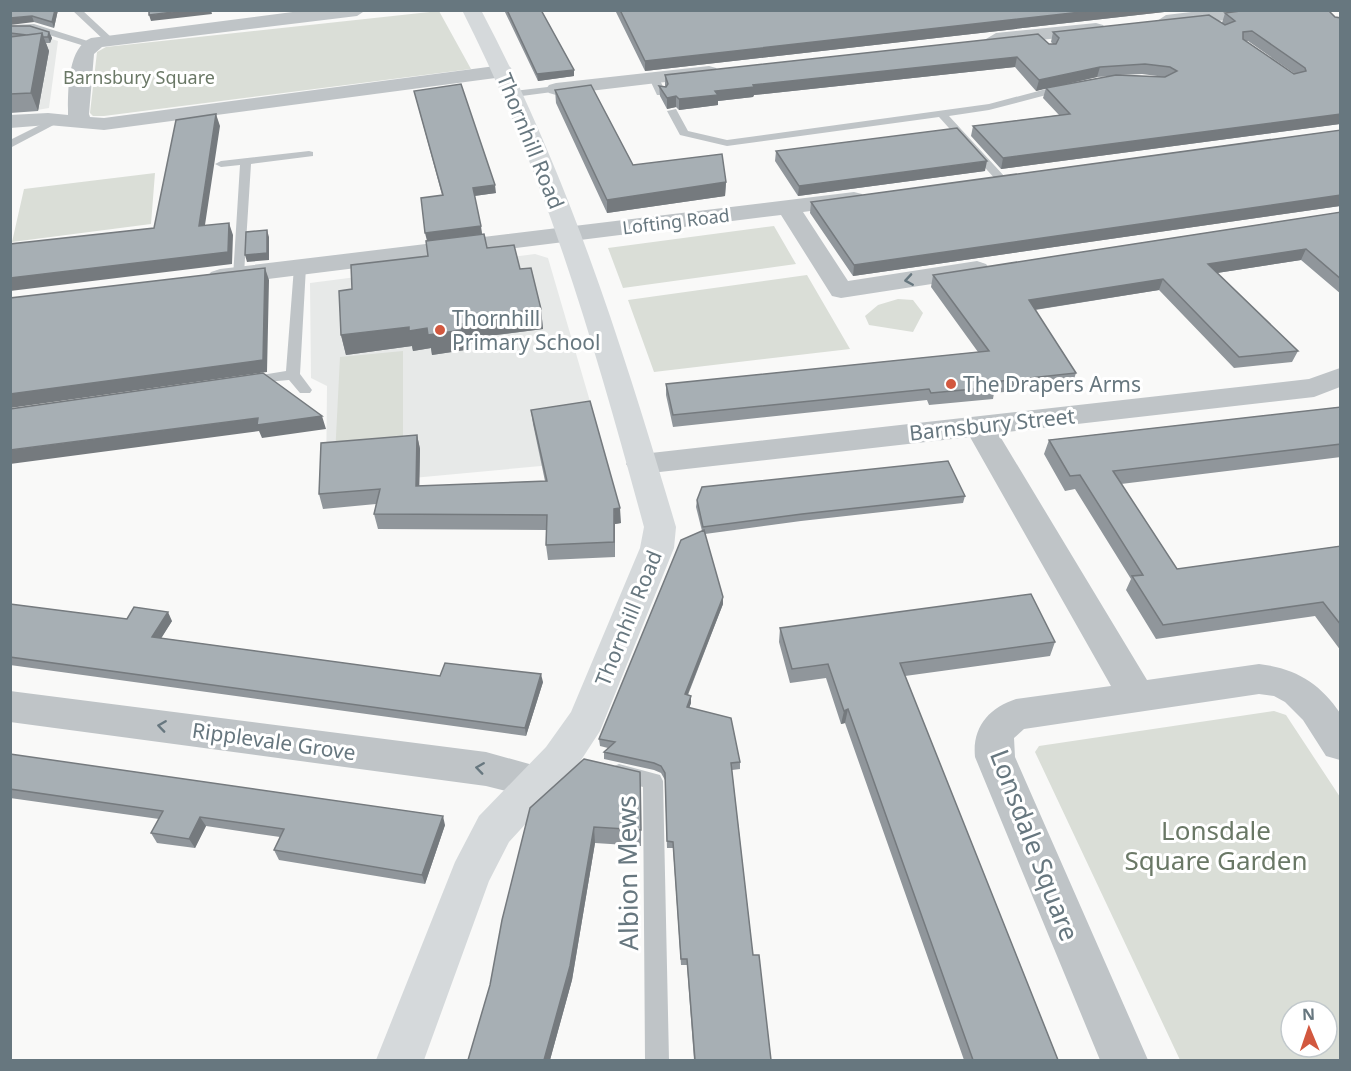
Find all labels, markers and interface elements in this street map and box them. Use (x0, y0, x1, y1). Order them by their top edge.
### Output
park label: Barnsbury Square (63, 65, 215, 89)
street label: Thornhill Road (491, 69, 571, 213)
street label: Lofting Road (621, 203, 731, 239)
one-way arrow (904, 273, 913, 285)
place label: Thornhill Primary School (452, 304, 600, 356)
marker: Thornhill Primary School (433, 323, 447, 337)
place label: The Drapers Arms (963, 370, 1141, 398)
marker: The Drapers Arms (944, 377, 958, 391)
street label: Barnsbury Street (908, 401, 1077, 447)
street label: Thornhill Road (588, 546, 668, 690)
street label: Ripplevale Grove (191, 716, 357, 766)
one-way arrow (158, 720, 167, 733)
street label: Lonsdale Square (982, 744, 1088, 946)
one-way arrow (476, 763, 485, 775)
street label: Albion Mews (608, 795, 646, 951)
park label: Lonsdale Square Garden (1124, 812, 1308, 878)
north arrow (1279, 999, 1339, 1059)
text: N (1302, 1003, 1315, 1025)

